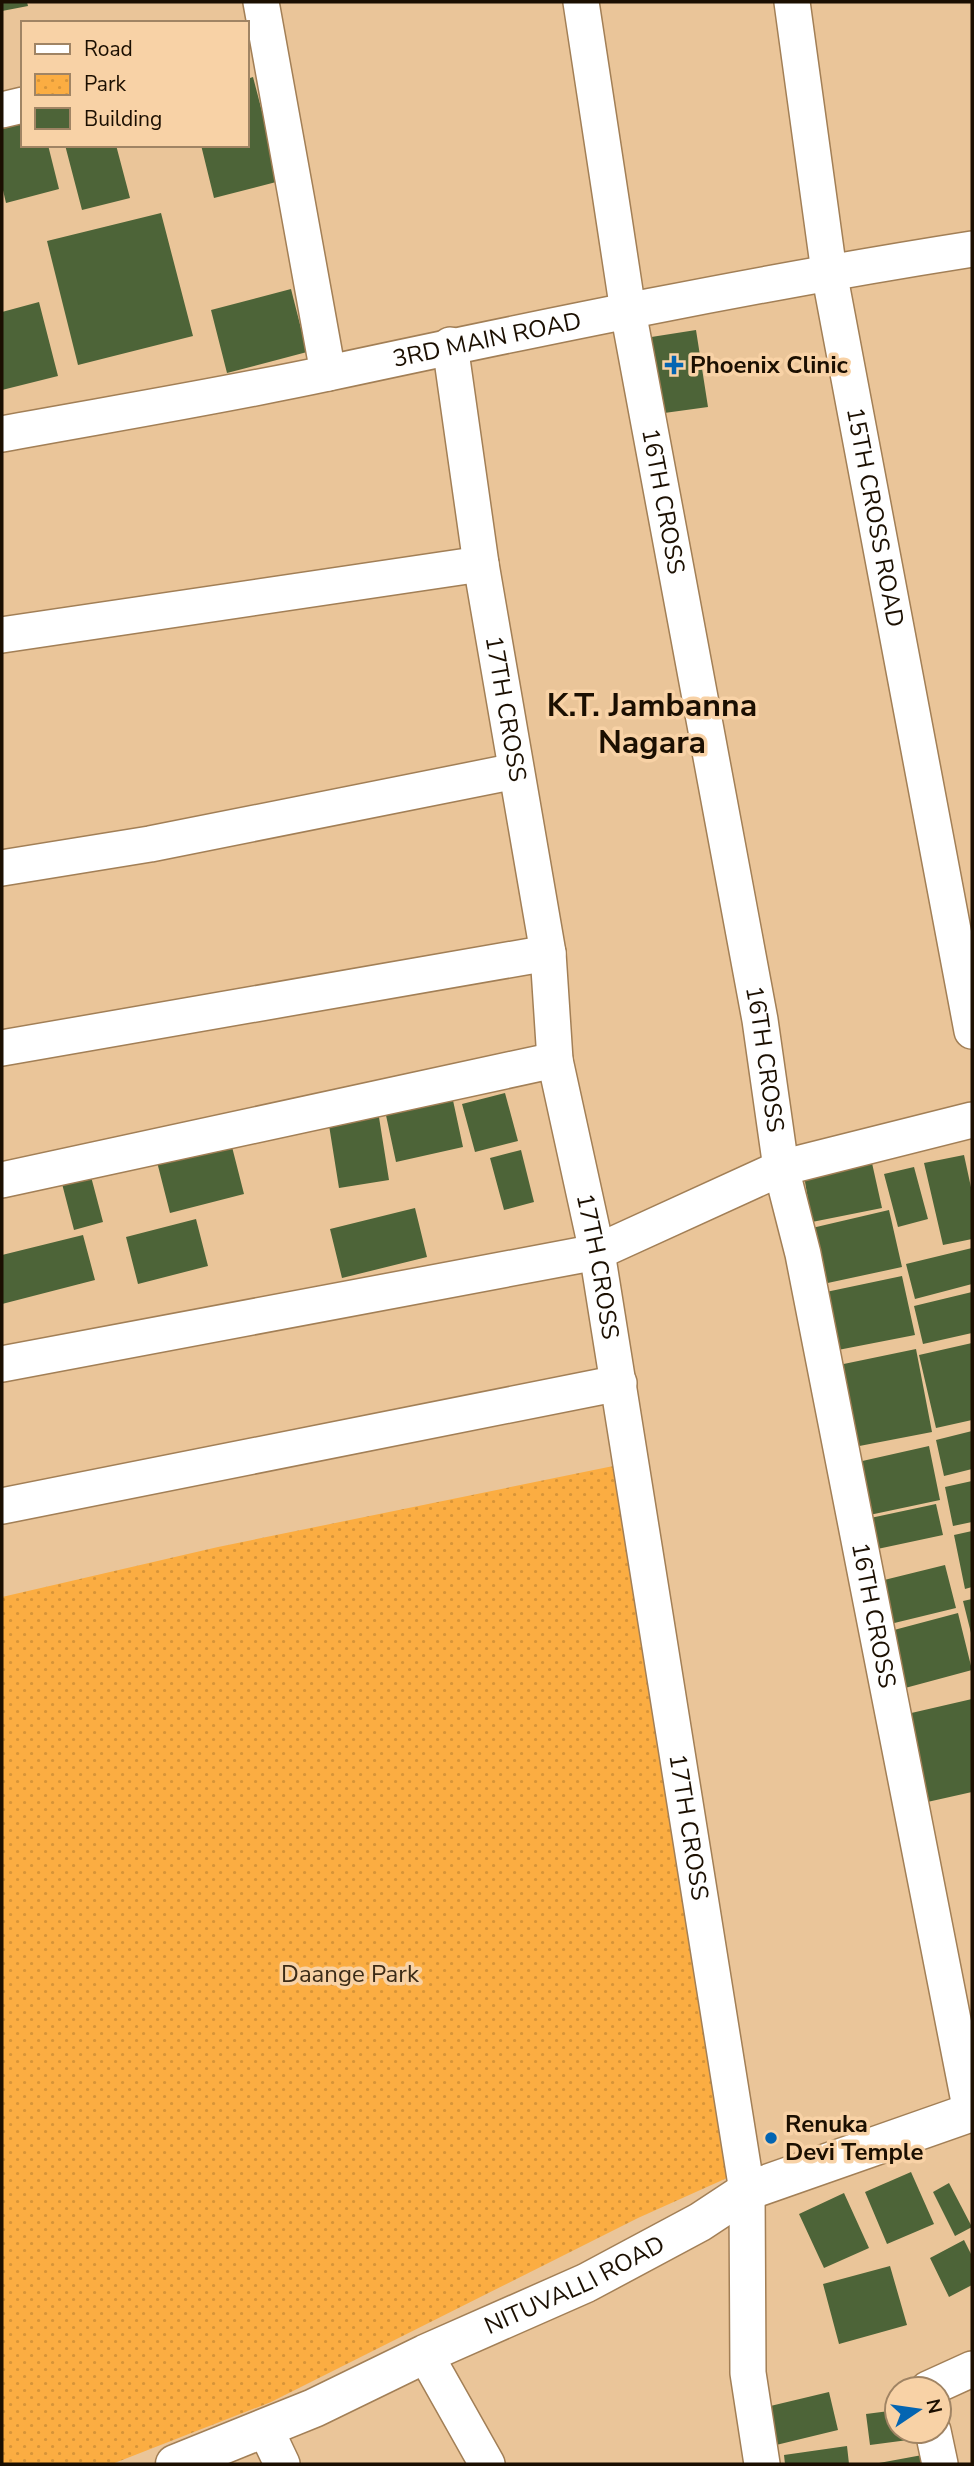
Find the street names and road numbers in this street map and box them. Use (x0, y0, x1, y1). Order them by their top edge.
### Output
street label: 3RD MAIN ROAD (390, 305, 584, 375)
street label: 15TH CROSS ROAD (839, 404, 912, 630)
street label: 16TH CROSS (634, 426, 693, 577)
street label: 17TH CROSS (478, 633, 534, 784)
street label: 16TH CROSS (738, 983, 792, 1134)
street label: 17TH CROSS (569, 1190, 627, 1342)
street label: 16TH CROSS (844, 1540, 904, 1691)
street label: 17TH CROSS (661, 1752, 716, 1903)
street label: NITUVALLI ROAD (479, 2228, 670, 2342)

